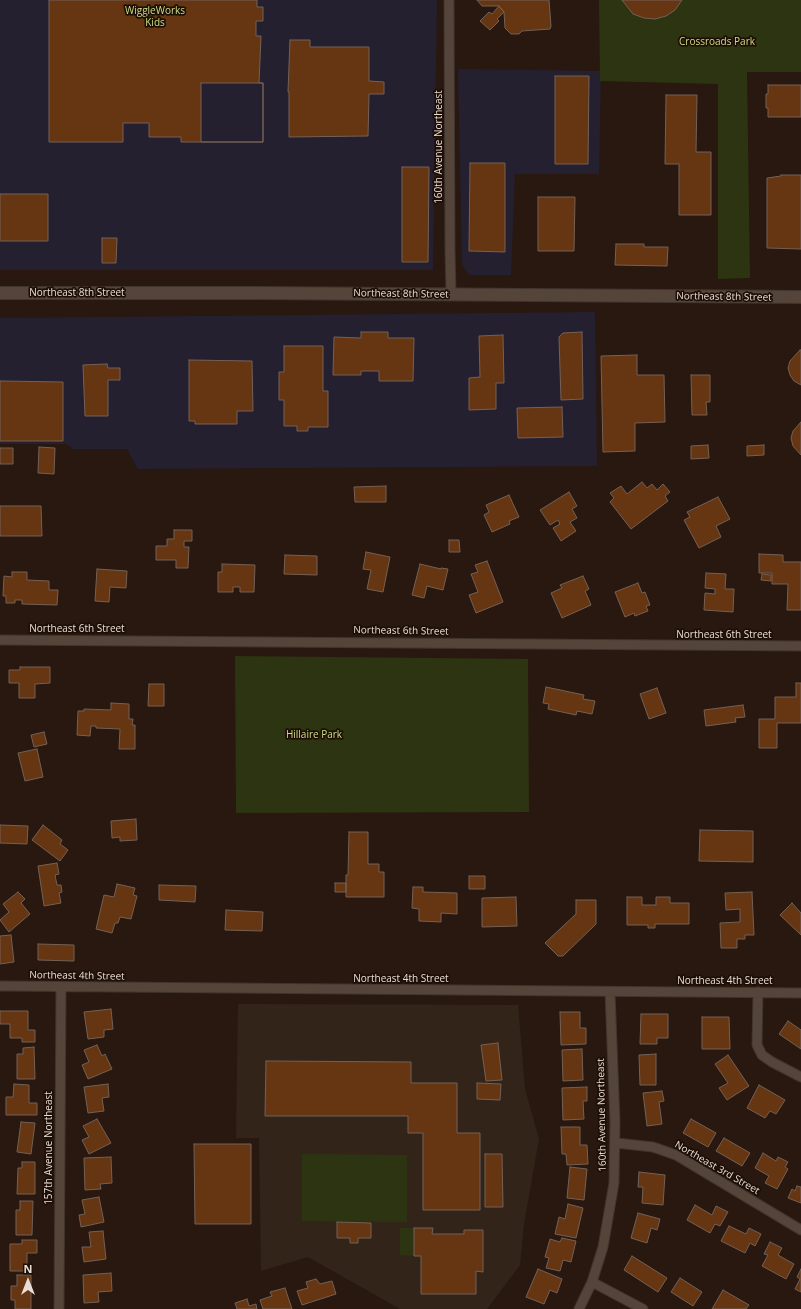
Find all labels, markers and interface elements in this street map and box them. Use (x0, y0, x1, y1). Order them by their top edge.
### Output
park label: WiggleWorks Kids (125, 5, 185, 28)
park label: Crossroads Park (679, 36, 755, 48)
street label: 160th Avenue Northeast (433, 90, 445, 204)
street label: Northeast 8th Street (29, 287, 125, 299)
street label: Northeast 8th Street (353, 287, 449, 301)
street label: Northeast 8th Street (676, 290, 772, 304)
street label: Northeast 6th Street (29, 623, 125, 635)
street label: Northeast 6th Street (353, 624, 449, 638)
street label: Northeast 6th Street (676, 629, 772, 641)
park label: Hillaire Park (286, 729, 342, 741)
street label: Northeast 4th Street (29, 969, 125, 983)
street label: Northeast 4th Street (353, 973, 449, 985)
street label: Northeast 4th Street (677, 975, 773, 987)
street label: 160th Avenue Northeast (595, 1058, 609, 1172)
street label: 157th Avenue Northeast (43, 1091, 55, 1205)
street label: Northeast 3rd Street (672, 1139, 762, 1197)
north arrow (8, 1261, 48, 1301)
text: N (24, 1261, 32, 1276)

